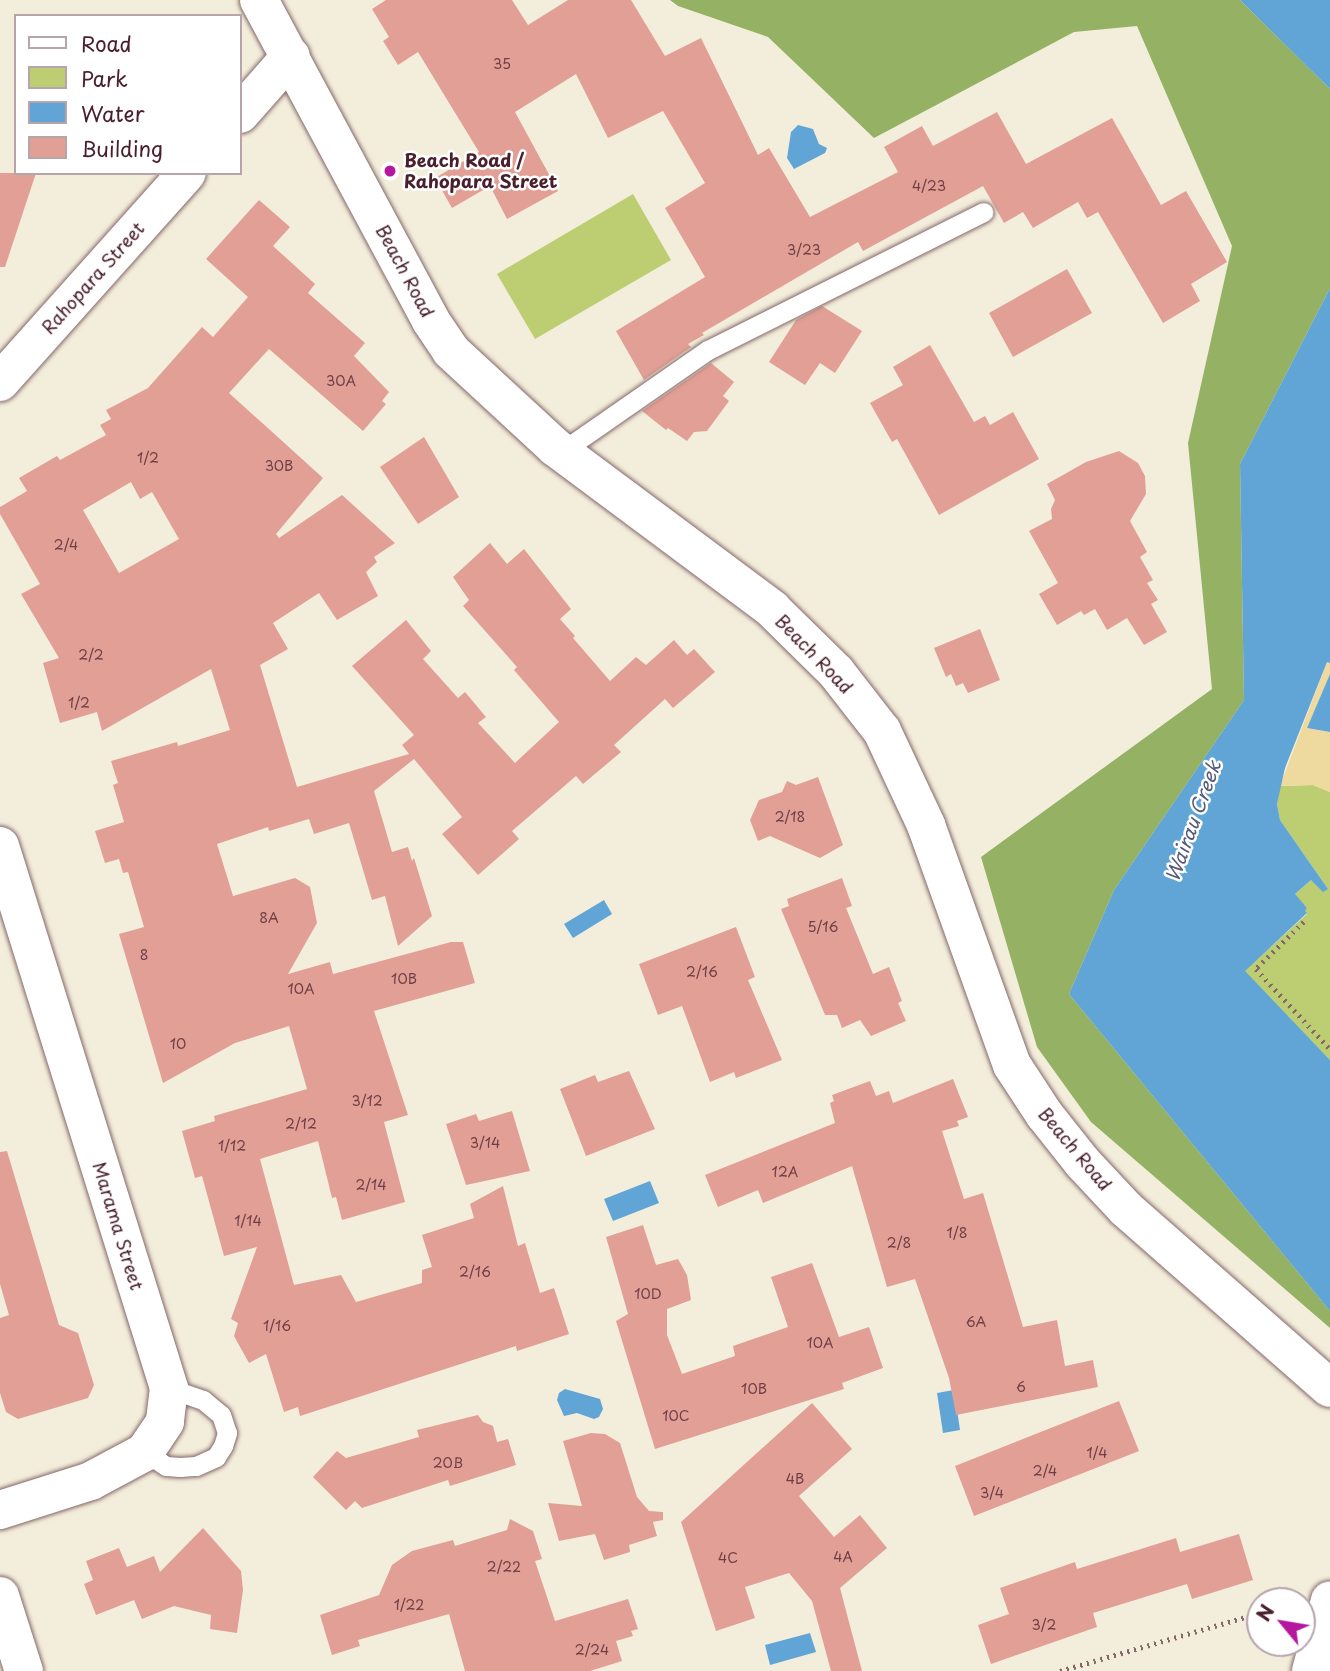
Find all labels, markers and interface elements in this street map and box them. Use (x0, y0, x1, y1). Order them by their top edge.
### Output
legend (14, 14, 242, 175)
text: Road (81, 27, 132, 59)
house number: 35 (493, 56, 511, 72)
text: Park (81, 62, 128, 94)
text: Water (81, 97, 144, 129)
text: Building (81, 132, 163, 164)
place label: Beach Road / Rahopara Street (404, 150, 558, 192)
marker: Beach Road / Rahopara Street (382, 163, 398, 179)
house number: 4/23 (912, 178, 946, 194)
street label: Rahopara Street (37, 217, 149, 339)
street label: Beach Road (372, 221, 438, 321)
house number: 3/23 (787, 242, 821, 258)
house number: 30A (326, 373, 356, 389)
house number: 1/2 (137, 450, 159, 466)
house number: 30B (265, 458, 293, 474)
house number: 2/4 (54, 537, 78, 553)
street label: Beach Road (771, 610, 857, 698)
house number: 2/2 (78, 647, 104, 663)
house number: 1/2 (68, 695, 90, 711)
water label: Wairau Creek (1160, 757, 1226, 885)
house number: 2/18 (775, 809, 805, 825)
house number: 8A (259, 910, 279, 926)
house number: 5/16 (808, 919, 838, 935)
house number: 8 (140, 947, 148, 963)
house number: 2/16 (686, 964, 718, 980)
house number: 10B (391, 971, 417, 987)
house number: 10A (287, 981, 315, 997)
house number: 10 (170, 1036, 186, 1052)
house number: 3/12 (351, 1093, 383, 1109)
street label: Beach Road (1034, 1103, 1116, 1195)
house number: 2/12 (285, 1116, 317, 1132)
house number: 3/14 (470, 1135, 500, 1151)
house number: 1/12 (218, 1138, 246, 1154)
street label: Marama Street (88, 1159, 148, 1293)
house number: 12A (772, 1164, 798, 1180)
house number: 2/14 (355, 1177, 387, 1193)
house number: 1/14 (234, 1213, 262, 1229)
house number: 1/8 (947, 1225, 967, 1241)
house number: 2/8 (887, 1235, 911, 1251)
house number: 2/16 (459, 1264, 491, 1280)
house number: 10D (634, 1286, 662, 1302)
house number: 6A (966, 1314, 986, 1330)
house number: 1/16 (263, 1318, 291, 1334)
house number: 10A (806, 1335, 834, 1351)
house number: 6 (1016, 1379, 1026, 1395)
house number: 10B (741, 1381, 767, 1397)
house number: 10C (662, 1408, 690, 1424)
house number: 1/4 (1087, 1445, 1107, 1461)
house number: 20B (433, 1455, 463, 1471)
house number: 2/4 (1033, 1463, 1057, 1479)
house number: 4B (786, 1471, 804, 1487)
house number: 3/4 (980, 1485, 1004, 1501)
house number: 4A (833, 1549, 853, 1565)
house number: 4C (718, 1550, 738, 1566)
house number: 2/22 (487, 1559, 521, 1575)
north arrow (1246, 1587, 1316, 1657)
house number: 1/22 (394, 1597, 424, 1613)
text: N (1249, 1599, 1280, 1626)
house number: 3/2 (1032, 1617, 1056, 1633)
house number: 2/24 (575, 1642, 609, 1658)

